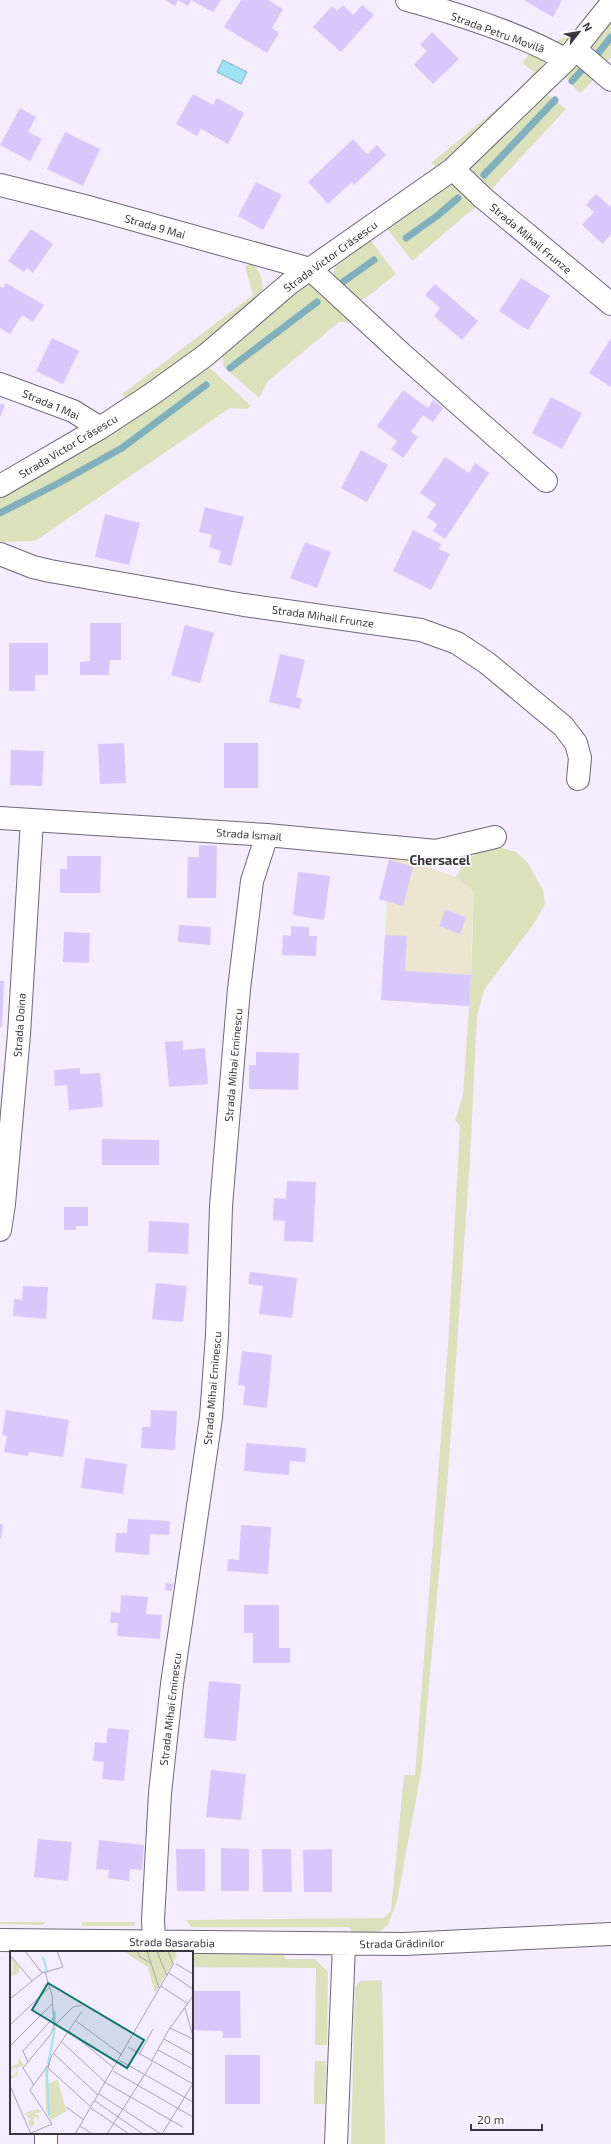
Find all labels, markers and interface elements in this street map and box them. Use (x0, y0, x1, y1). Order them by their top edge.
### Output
street label: Strada Petru Movilă (449, 9, 547, 55)
north arrow (559, 12, 599, 52)
text: N (580, 20, 596, 33)
street label: Strada Mihail Frunze (487, 200, 575, 276)
street label: Strada 9 Mai (123, 211, 187, 241)
street label: Strada Victor Crăsescu (281, 218, 379, 294)
street label: Strada 1 Mai (20, 386, 82, 422)
street label: Strada Victor Crăsescu (16, 411, 120, 481)
street label: Strada Mihail Frunze (271, 602, 375, 630)
street label: Strada Ismail (216, 825, 283, 843)
district label: Chersacel (410, 852, 471, 868)
street label: Strada Doina (10, 992, 28, 1058)
street label: Strada Mihai Eminescu (222, 1008, 244, 1122)
street label: Strada Mihai Eminescu (201, 1331, 223, 1445)
street label: Strada Mihai Eminescu (157, 1652, 183, 1766)
street label: Strada Basarabia (129, 1935, 215, 1949)
street label: Strada Grădinilor (359, 1936, 445, 1950)
inset map (10, 1951, 193, 2134)
scale bar (471, 2106, 542, 2132)
text: 20 m (477, 2112, 504, 2126)

